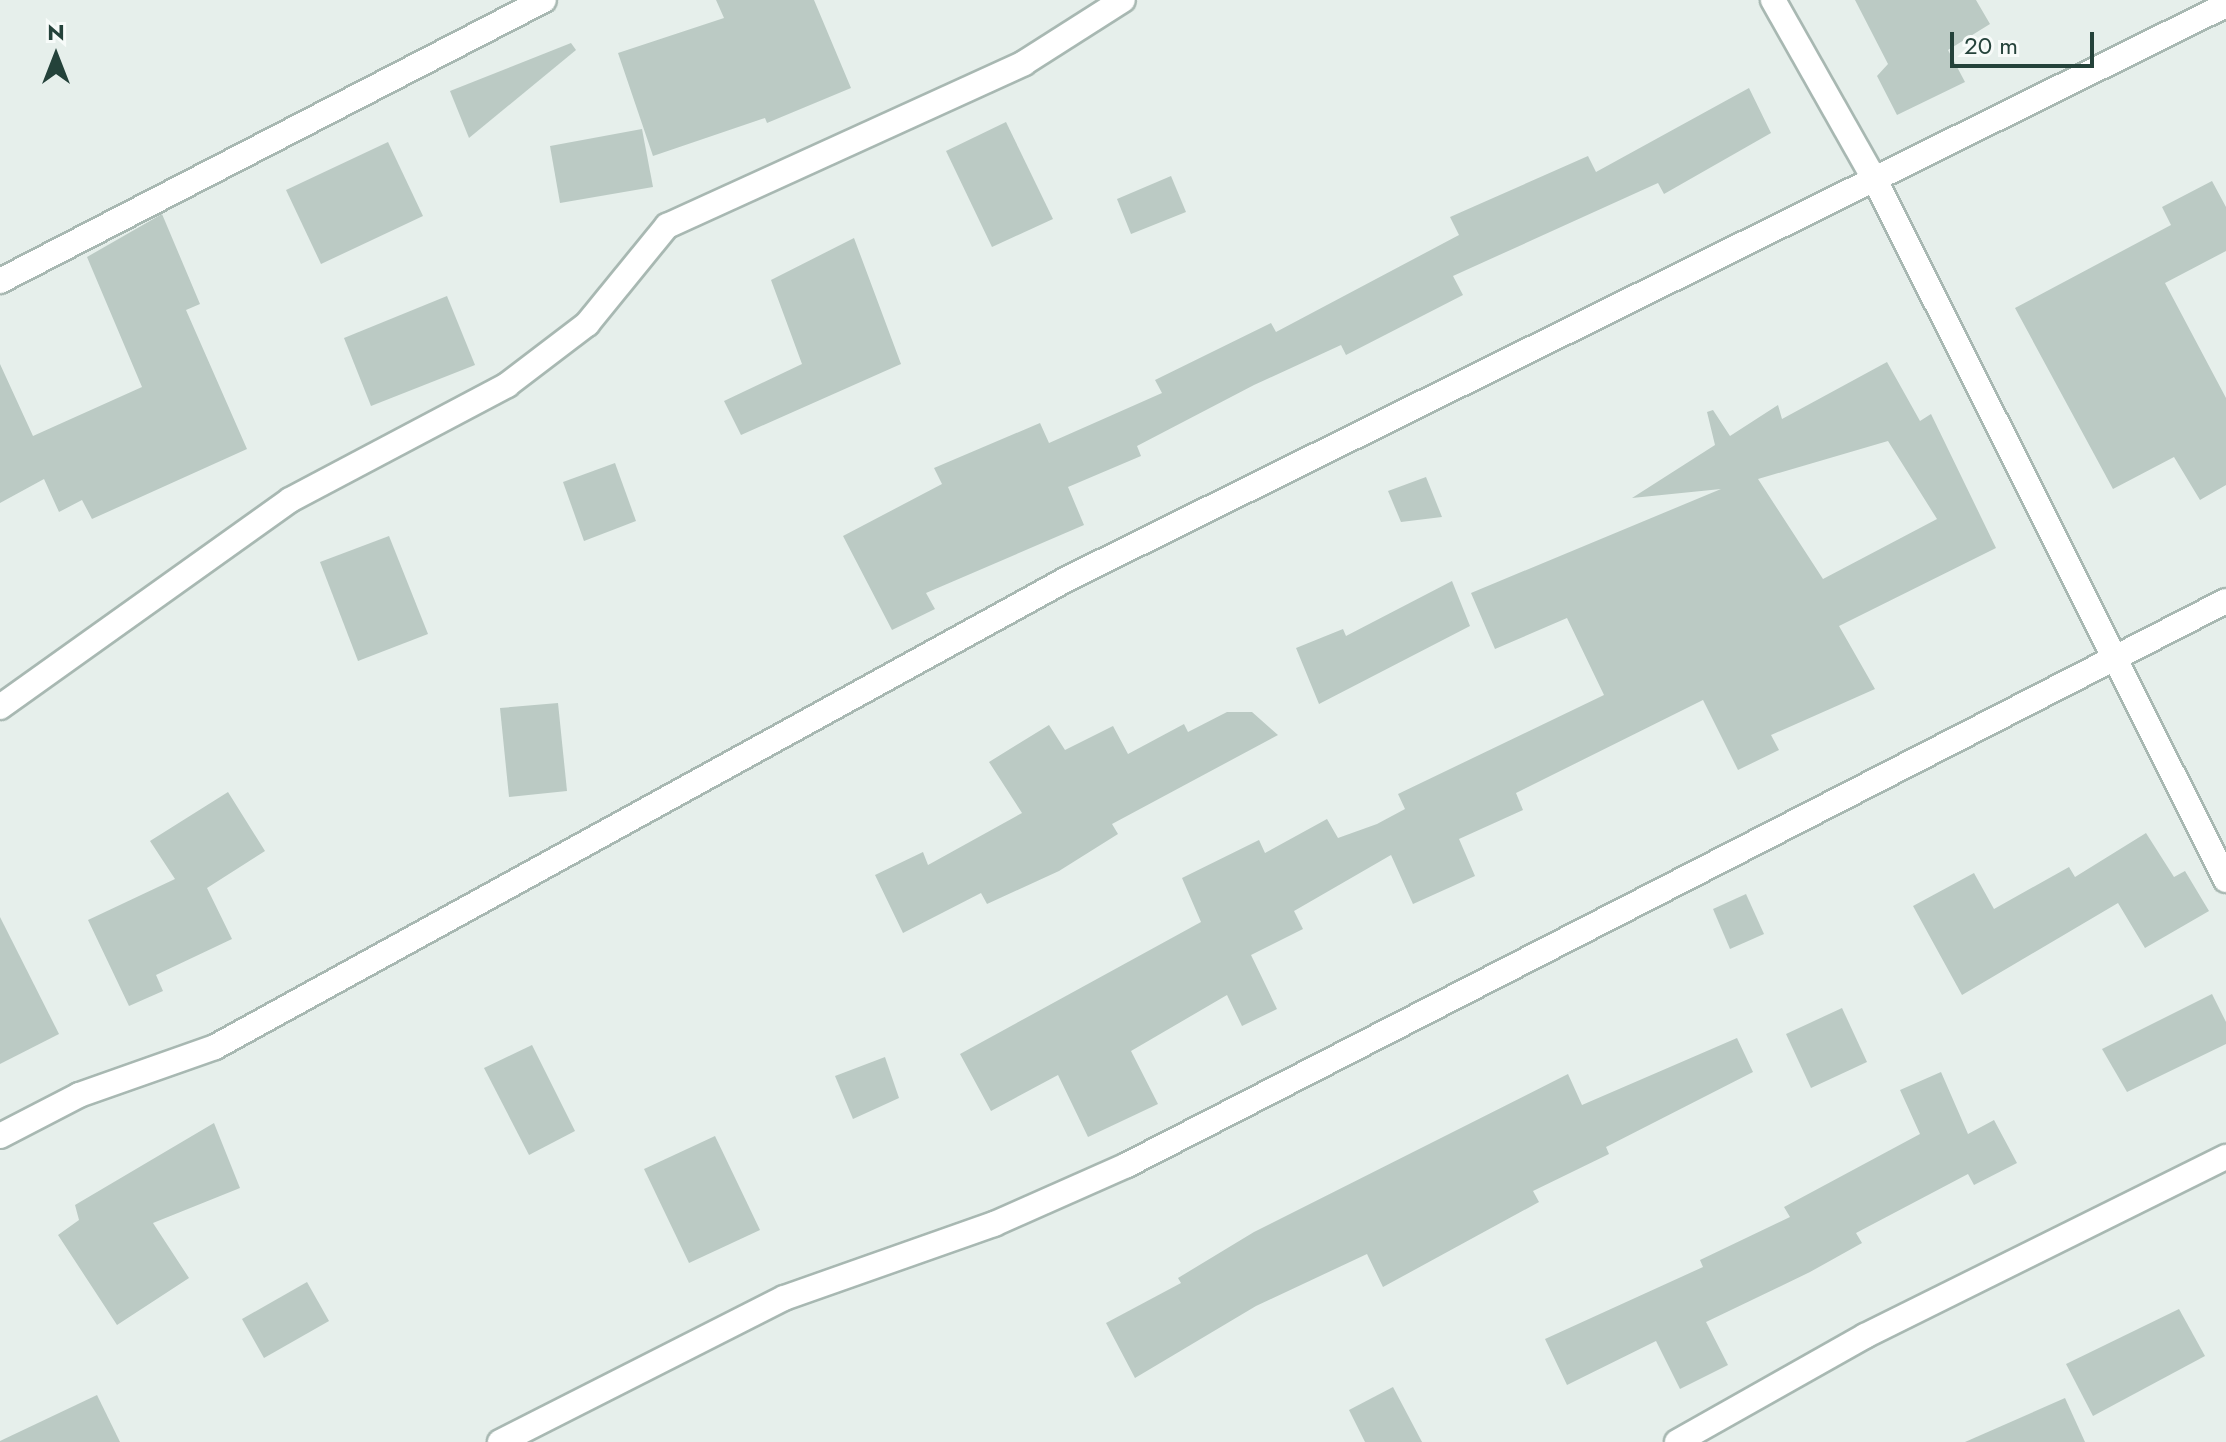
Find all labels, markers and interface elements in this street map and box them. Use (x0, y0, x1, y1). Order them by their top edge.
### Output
north arrow (16, 16, 96, 96)
text: N (47, 16, 65, 48)
scale bar (1954, 16, 2098, 66)
text: 20 m (1964, 28, 2018, 63)

